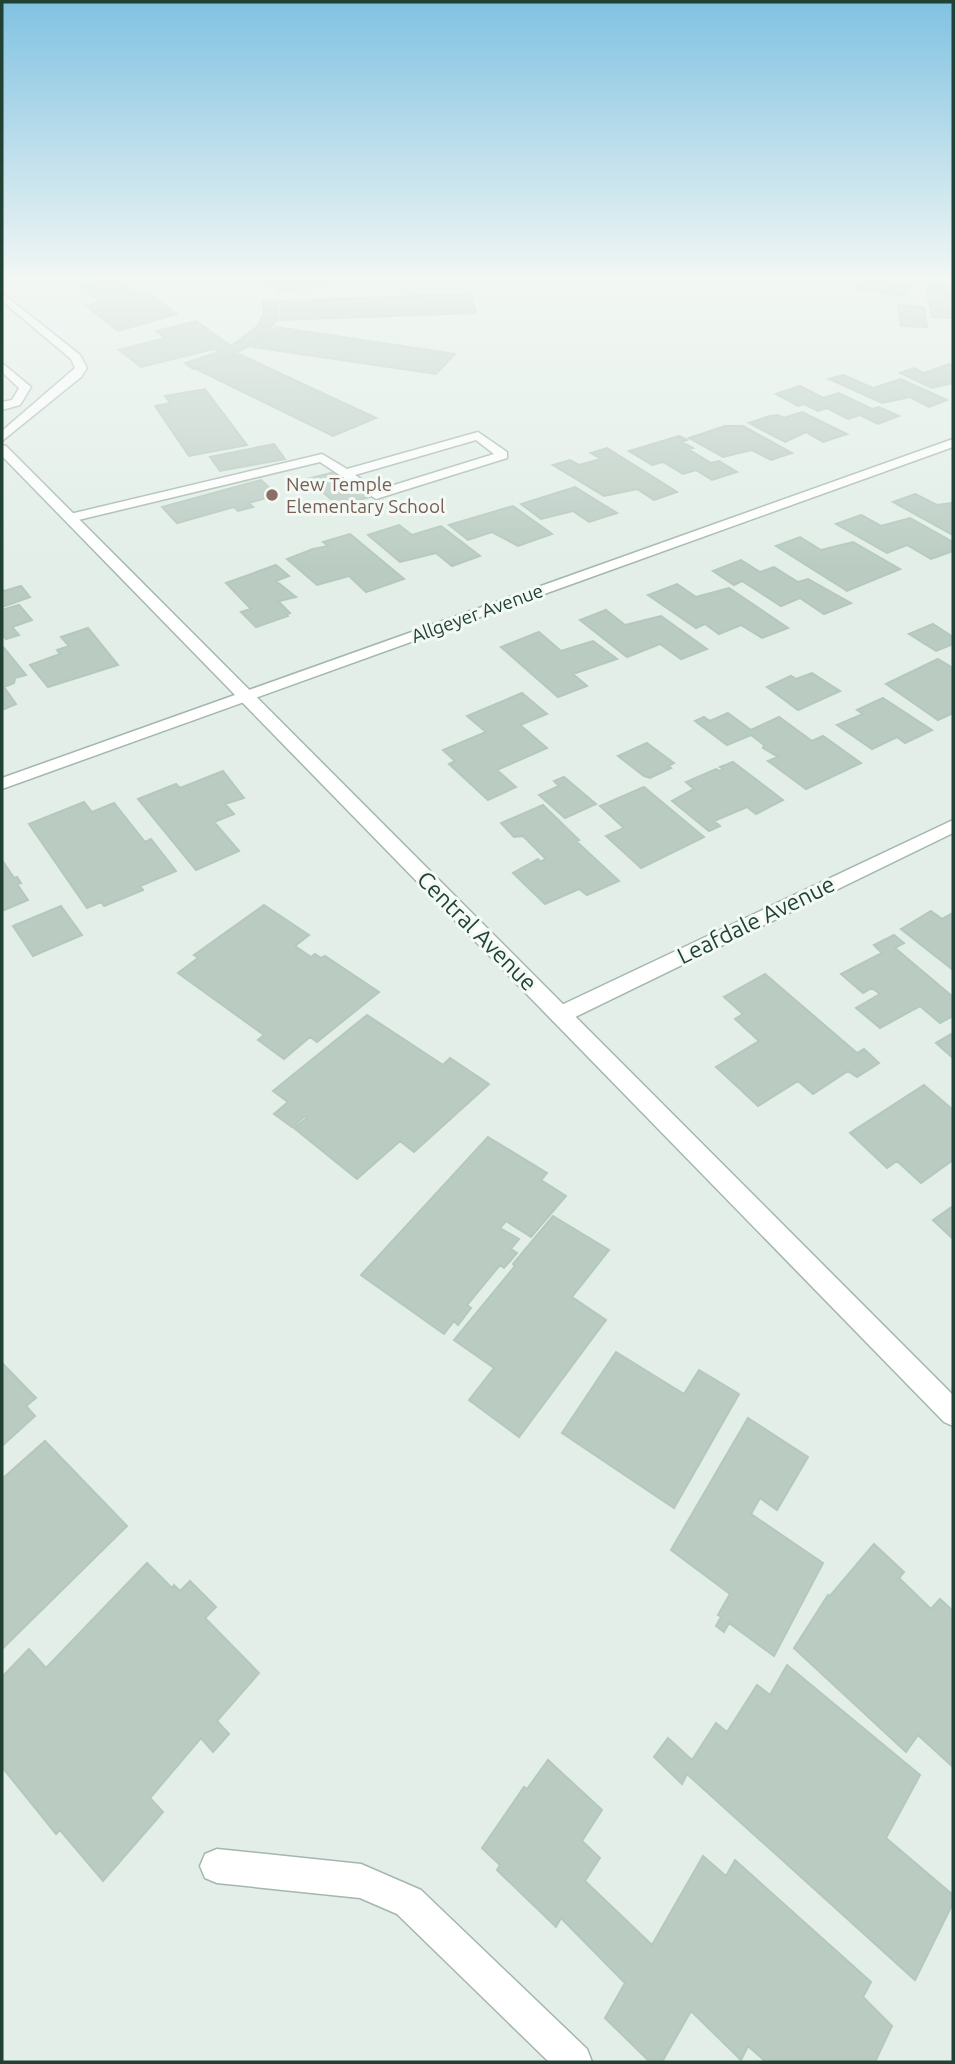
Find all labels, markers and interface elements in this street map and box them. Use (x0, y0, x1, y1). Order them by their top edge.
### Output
place label: New Temple Elementary School (286, 473, 445, 517)
marker: New Temple Elementary School (264, 487, 280, 503)
street label: Allgeyer Avenue (408, 579, 546, 647)
street label: Central Avenue (413, 866, 542, 995)
street label: Leafdale Avenue (673, 871, 838, 968)

